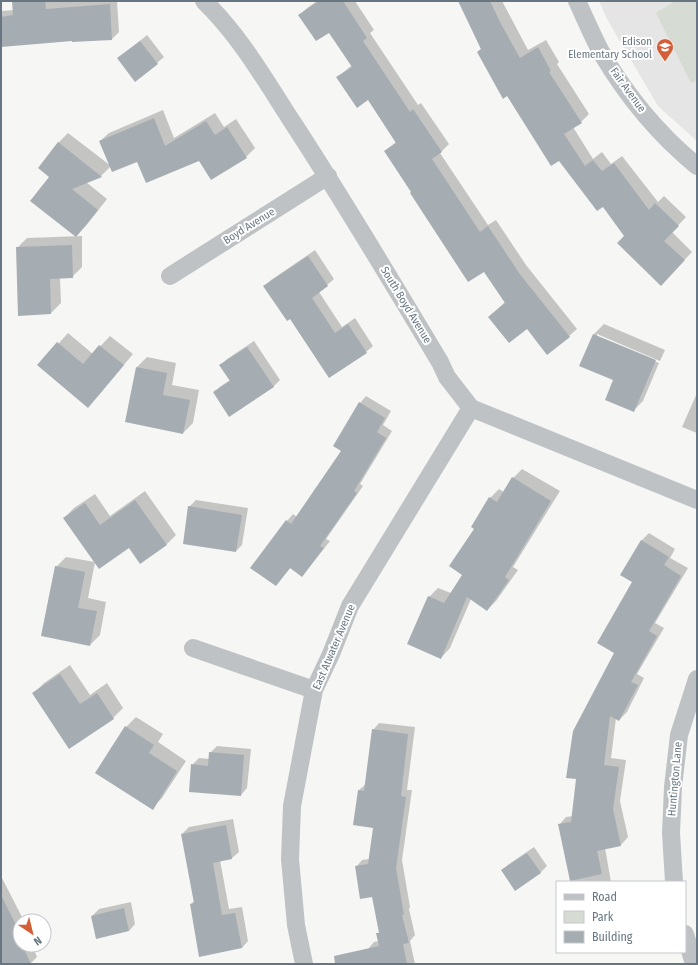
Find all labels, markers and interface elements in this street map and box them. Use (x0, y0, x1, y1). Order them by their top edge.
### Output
place label: Edison Elementary School (568, 35, 652, 61)
school or university icon: Edison Elementary School (655, 37, 675, 62)
street label: Fair Avenue (608, 65, 648, 115)
street label: Boyd Avenue (221, 205, 277, 247)
street label: South Boyd Avenue (378, 264, 434, 346)
street label: East Atwater Avenue (310, 602, 358, 692)
street label: Huntington Lane (665, 741, 685, 817)
legend (556, 881, 686, 953)
text: Road (592, 890, 617, 904)
text: Park (592, 910, 614, 924)
north arrow (12, 913, 52, 953)
text: Building (592, 930, 633, 944)
text: N (31, 934, 44, 948)

